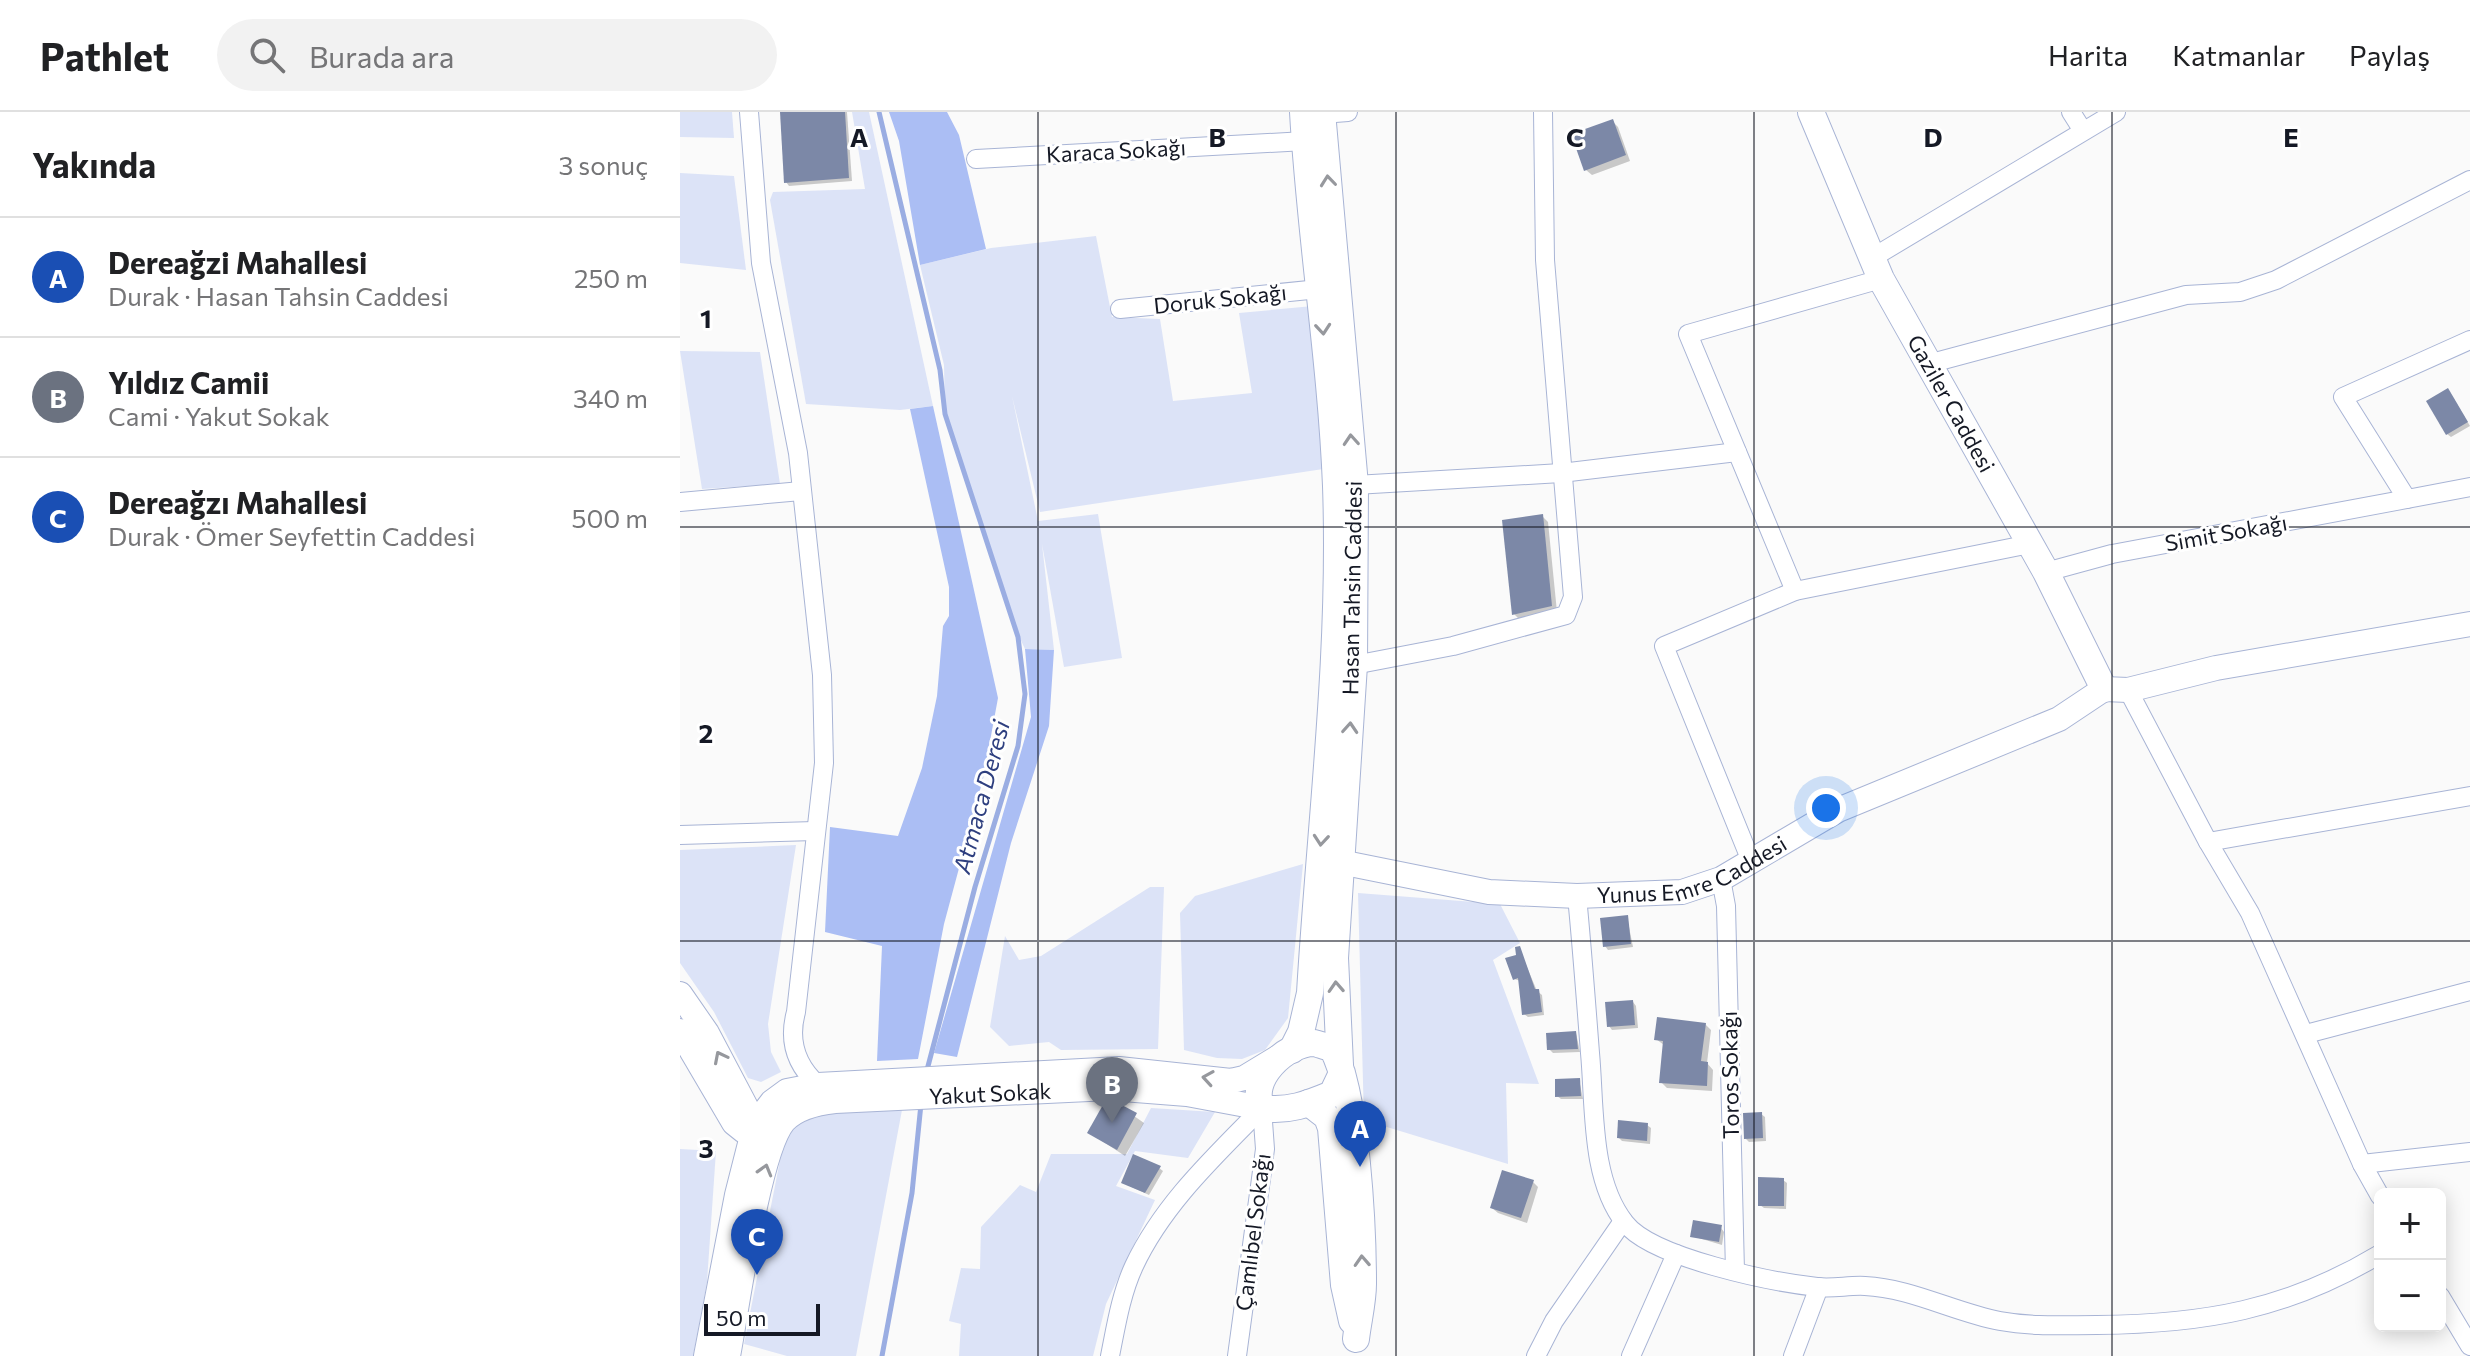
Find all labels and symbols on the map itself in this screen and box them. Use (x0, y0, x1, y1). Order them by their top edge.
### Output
text: A (850, 121, 869, 152)
text: B (1208, 121, 1226, 152)
text: C (1566, 121, 1584, 152)
text: D (1923, 121, 1943, 152)
text: E (2283, 121, 2299, 152)
street label: Karaca Sokağı (1045, 133, 1187, 168)
one-way arrow (1320, 174, 1337, 187)
street label: Doruk Sokağı (1152, 278, 1288, 319)
text: 1 (700, 302, 712, 333)
one-way arrow (1314, 323, 1331, 336)
street label: Gaziler Caddesi (1902, 330, 2001, 477)
one-way arrow (1343, 433, 1360, 446)
street label: Hasan Tahsin Caddesi (1336, 481, 1367, 695)
street label: Simit Sokağı (2163, 508, 2289, 557)
water label: Atmaca Deresi (946, 716, 1015, 877)
text: 2 (699, 717, 713, 748)
one-way arrow (1341, 721, 1358, 734)
your location (1806, 788, 1846, 828)
street label: Yunus Emre Caddesi (1596, 829, 1791, 908)
one-way arrow (1312, 834, 1329, 847)
one-way arrow (1328, 980, 1345, 993)
street label: Toros Sokağı (1715, 1011, 1744, 1139)
one-way arrow (714, 1051, 729, 1066)
pin: B (1086, 1057, 1138, 1123)
one-way arrow (1201, 1070, 1215, 1087)
street label: Yakut Sokak (928, 1077, 1052, 1110)
pin: A (1334, 1101, 1386, 1167)
text: 3 (698, 1132, 714, 1163)
street label: Çamlıbel Sokağı (1229, 1152, 1276, 1312)
one-way arrow (756, 1163, 772, 1177)
pin: C (731, 1209, 783, 1275)
one-way arrow (1354, 1254, 1371, 1267)
scale bar (704, 1300, 820, 1336)

